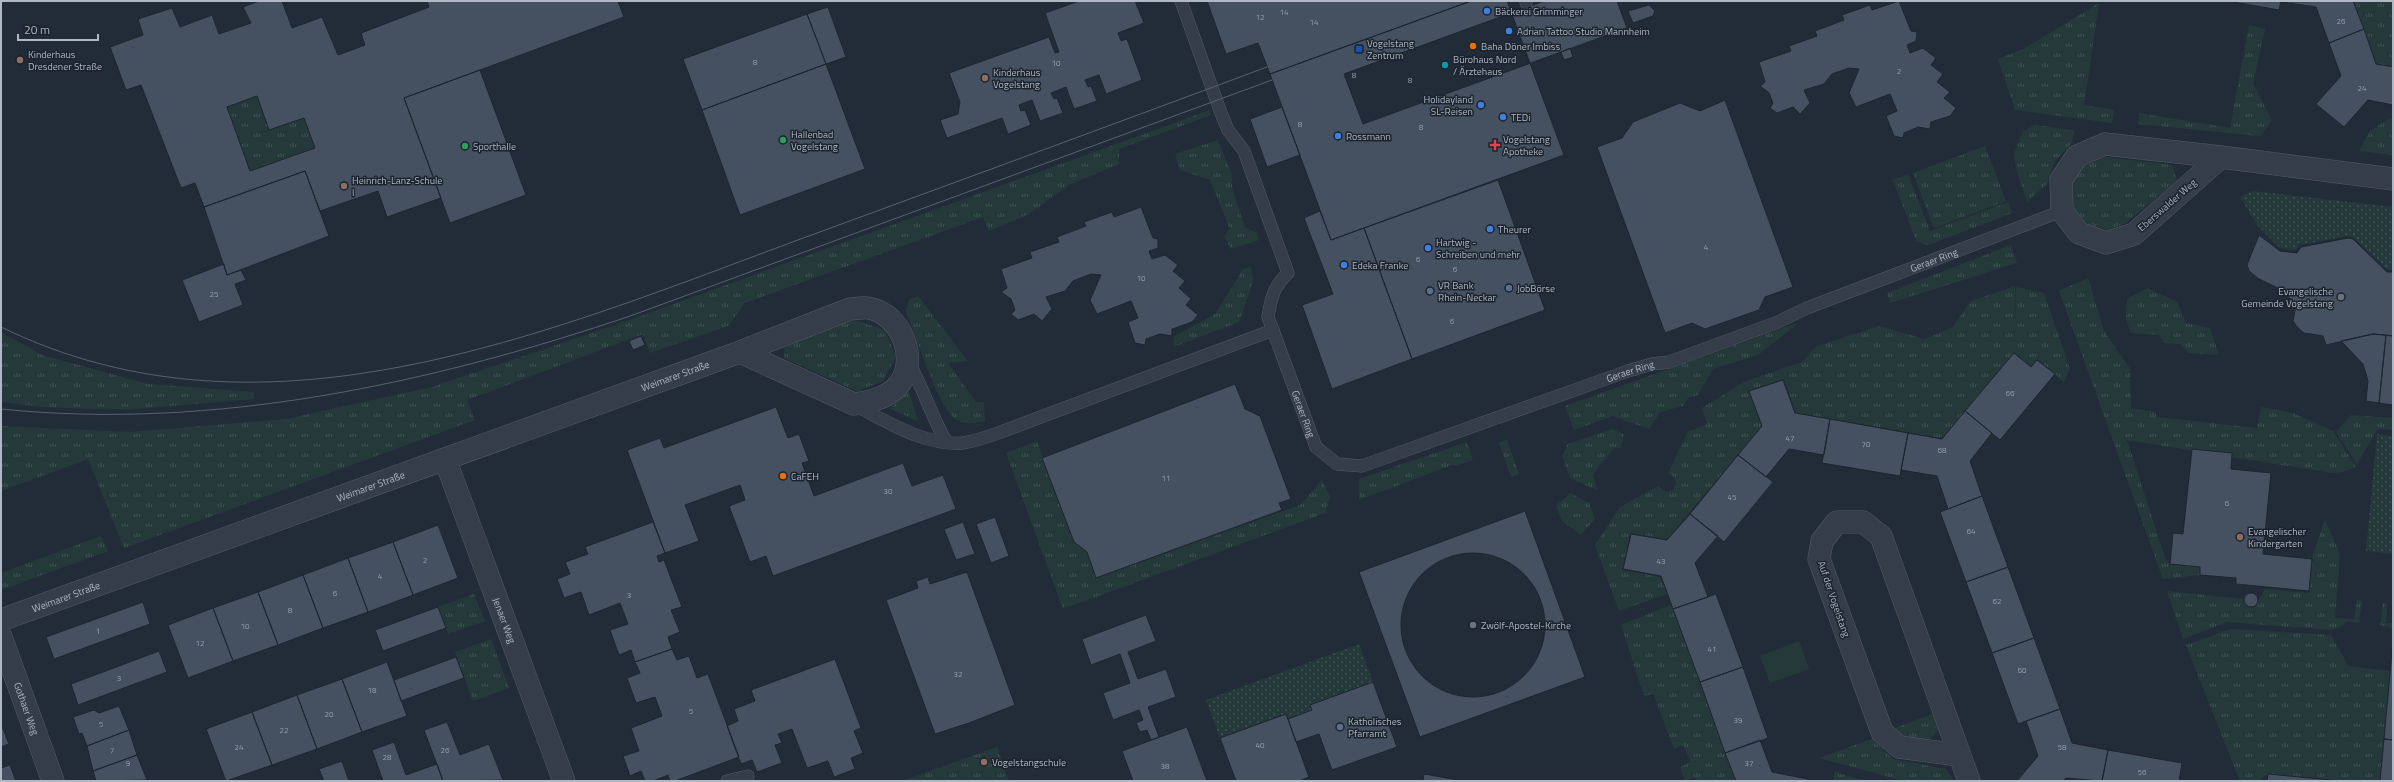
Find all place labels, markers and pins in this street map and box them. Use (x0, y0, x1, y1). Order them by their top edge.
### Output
place label: Bäckerei Grimminger (1495, 4, 1583, 19)
marker: Bäckerei Grimminger (1482, 6, 1492, 16)
place label: Adrian Tattoo Studio Mannheim (1517, 24, 1650, 39)
marker: Adrian Tattoo Studio Mannheim (1504, 26, 1514, 36)
place label: Vogelstang Zentrum (1367, 36, 1414, 63)
place label: Baha Döner Imbiss (1481, 39, 1560, 54)
marker: Baha Döner Imbiss (1468, 41, 1478, 51)
marker: Vogelstang Zentrum (1354, 44, 1364, 54)
place label: Kinderhaus Dresdener Straße (28, 47, 102, 74)
place label: Bürohaus Nord / Ärztehaus (1453, 52, 1516, 79)
marker: Kinderhaus Dresdener Straße (15, 55, 25, 65)
marker: Bürohaus Nord / Ärztehaus (1440, 60, 1450, 70)
place label: Kinderhaus Vogelstang (993, 65, 1041, 92)
marker: Kinderhaus Vogelstang (980, 73, 990, 83)
place label: Holidayland SL-Reisen (1423, 92, 1473, 119)
marker: Holidayland SL-Reisen (1476, 100, 1486, 110)
place label: TEDi (1511, 110, 1530, 125)
marker: TEDi (1498, 112, 1508, 122)
place label: Hallenbad Vogelstang (791, 127, 838, 154)
place label: Rossmann (1346, 129, 1391, 144)
marker: Rossmann (1333, 131, 1343, 141)
place label: Vogelstang Apotheke (1503, 132, 1550, 159)
marker: Hallenbad Vogelstang (778, 135, 788, 145)
place label: Sporthalle (473, 139, 516, 154)
marker: Vogelstang Apotheke (1490, 140, 1500, 150)
marker: Sporthalle (460, 141, 470, 151)
place label: Heinrich-Lanz-Schule I (352, 173, 442, 200)
marker: Heinrich-Lanz-Schule I (339, 181, 349, 191)
place label: Theurer (1498, 222, 1531, 237)
marker: Theurer (1485, 224, 1495, 234)
place label: Hartwig - Schreiben und mehr (1436, 235, 1521, 262)
marker: Hartwig - Schreiben und mehr (1423, 243, 1433, 253)
place label: Edeka Franke (1352, 258, 1408, 273)
marker: Edeka Franke (1339, 260, 1349, 270)
place label: VR Bank Rhein-Neckar (1438, 278, 1496, 305)
place label: JobBörse (1517, 281, 1555, 296)
marker: JobBörse (1504, 283, 1514, 293)
place label: Evangelische Gemeinde Vogelstang (2241, 284, 2333, 311)
marker: VR Bank Rhein-Neckar (1425, 286, 1435, 296)
marker: Evangelische Gemeinde Vogelstang (2336, 292, 2346, 302)
place label: CaFEH (791, 469, 819, 484)
marker: CaFEH (778, 471, 788, 481)
place label: Evangelischer Kindergarten (2248, 524, 2307, 551)
marker: Evangelischer Kindergarten (2235, 532, 2245, 542)
place label: Zwölf-Apostel-Kirche (1481, 618, 1571, 633)
marker: Zwölf-Apostel-Kirche (1468, 620, 1478, 630)
place label: Katholisches Pfarramt (1348, 714, 1402, 741)
marker: Katholisches Pfarramt (1335, 722, 1345, 732)
place label: Vogelstangschule (992, 755, 1066, 770)
marker: Vogelstangschule (979, 757, 989, 767)

